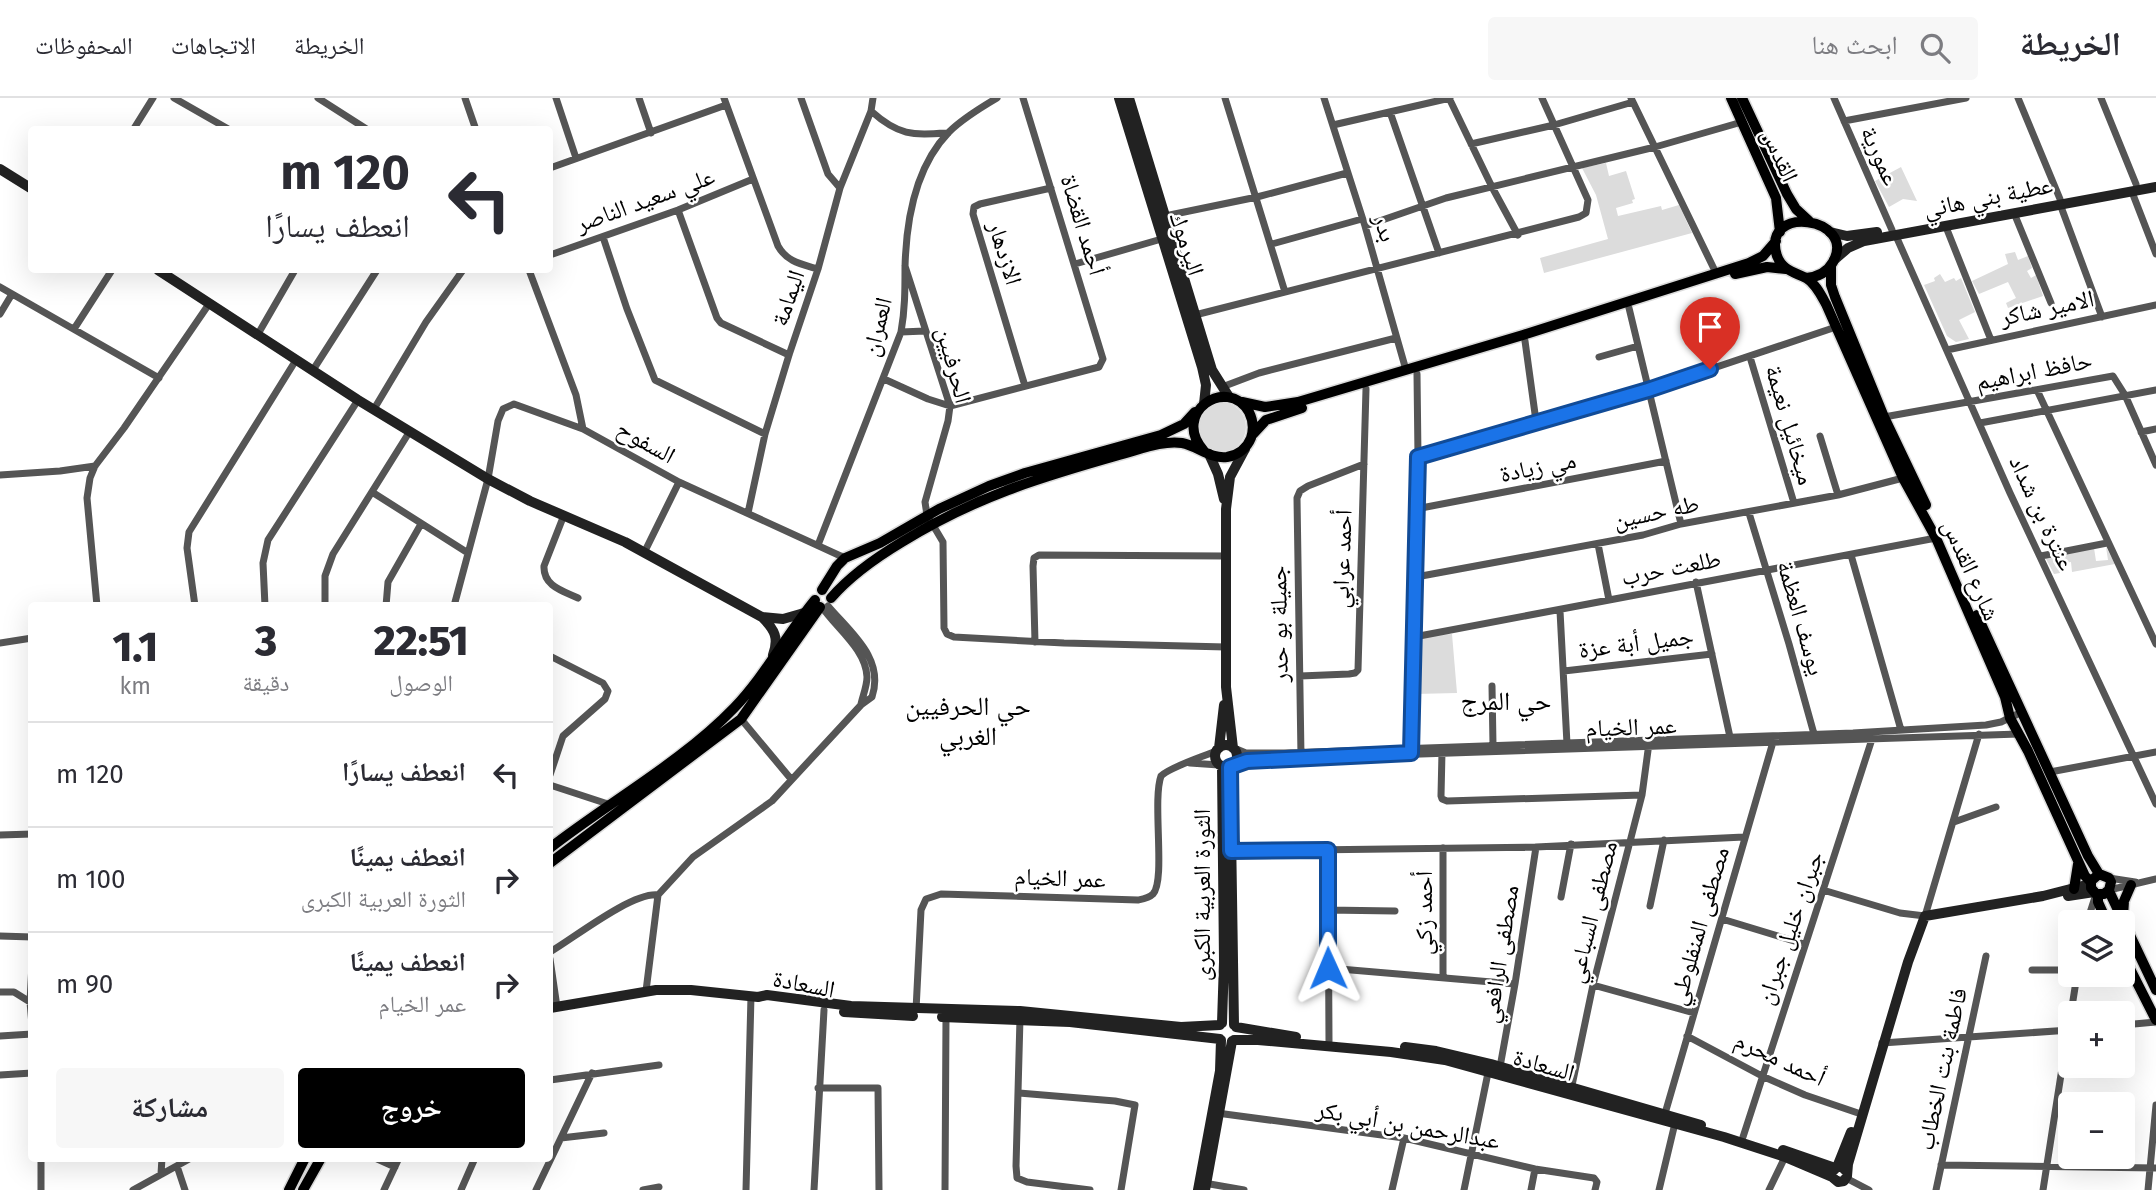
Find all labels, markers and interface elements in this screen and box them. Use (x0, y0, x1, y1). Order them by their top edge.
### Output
search box (1488, 17, 1978, 80)
text: الخريطة (2020, 24, 2121, 64)
icon: search (1916, 29, 1954, 67)
text: ابحث هنا (1812, 30, 1898, 61)
text: المحفوظات (35, 32, 133, 60)
text: الاتجاهات (171, 32, 256, 60)
text: الخريطة (294, 32, 365, 60)
street label: عمورية (1855, 122, 1905, 190)
street label: القدس (1756, 124, 1804, 186)
text: 120 m (280, 143, 410, 202)
icon: left (434, 154, 525, 245)
street label: علي سعيد الناصر (571, 162, 720, 243)
street label: عطية بني هاني (1921, 171, 2056, 228)
street label: أحمد القضاة (1055, 172, 1111, 278)
text: انعطف يسارًا (265, 207, 410, 245)
street label: اليرموك (1164, 209, 1210, 279)
street label: بدر (1367, 210, 1402, 245)
street label: الازدهار (982, 217, 1028, 288)
street label: اليمامة (765, 266, 811, 330)
street label: الامير شاكر (1996, 284, 2097, 332)
street label: العمران (856, 294, 898, 360)
pin (1680, 297, 1740, 369)
icon: arrive (1691, 308, 1729, 346)
street label: الحرفيين (930, 324, 978, 406)
street label: حافظ ابراهيم (1974, 346, 2095, 398)
street label: ميخائيل نعيمة (1760, 362, 1820, 488)
street label: السفوح (611, 415, 680, 470)
street label: مي زيادة (1497, 446, 1579, 493)
street label: عنترة بن شداد (2003, 451, 2081, 575)
street label: طه حسين (1611, 489, 1701, 535)
street label: أحمد عرابي (1326, 509, 1363, 609)
street label: شارع القدس (1935, 515, 2006, 625)
street label: طلعت حرب (1619, 545, 1723, 591)
street label: يوسف العظمة (1771, 558, 1831, 678)
street label: جميلة بو حدر (1264, 565, 1294, 684)
text: 3 (255, 616, 277, 666)
text: 22:51 (374, 616, 469, 666)
text: 1.1 (112, 622, 158, 672)
street label: جميل أبة عزة (1577, 622, 1695, 664)
text: دقيقة (243, 669, 289, 697)
text: الوصول (389, 669, 453, 697)
text: km (120, 672, 151, 700)
district label: حي المرج (1461, 686, 1551, 722)
district label: حي الحرفيين الغربي (905, 691, 1031, 757)
street label: عمر الخيام (1585, 711, 1677, 745)
icon: left (487, 756, 525, 794)
text: انعطف يسارًا (342, 757, 466, 788)
text: 120 m (56, 759, 124, 790)
street label: الثورة العربية الكبرى (1188, 809, 1216, 981)
street label: مصطفى السباعي (1561, 838, 1628, 987)
text: انعطف يمينًا (350, 842, 466, 873)
street label: مصطفى المنفلوطي (1663, 844, 1740, 1010)
street label: جبران خليل جبران (1751, 848, 1829, 1008)
icon: right (487, 861, 525, 899)
street label: عمر الخيام (1014, 862, 1106, 896)
text: 100 m (56, 864, 125, 895)
street label: أحمد زكي (1410, 871, 1443, 955)
street label: مصطفى الرافعي (1475, 883, 1530, 1026)
text: الثورة العربية الكبرى (301, 885, 466, 913)
map controls (2058, 910, 2135, 1169)
button: layers (2058, 910, 2135, 987)
position arrow (1291, 931, 1365, 1005)
text: انعطف يمينًا (350, 947, 466, 978)
street label: السعادة (771, 964, 837, 1004)
icon: right (487, 966, 525, 1004)
text: 90 m (56, 969, 113, 1000)
street label: فاطمة بنت الخطاب (1911, 985, 1973, 1153)
text: عمر الخيام (378, 990, 466, 1018)
button: + (2058, 1001, 2135, 1078)
street label: أحمد محرم (1729, 1026, 1830, 1094)
street label: السعادة (1510, 1043, 1578, 1087)
button: مشاركة (56, 1068, 284, 1148)
button: خروج (298, 1068, 525, 1148)
button: − (2058, 1092, 2135, 1169)
street label: عبدالرحمن بن أبي بكر (1312, 1095, 1502, 1160)

